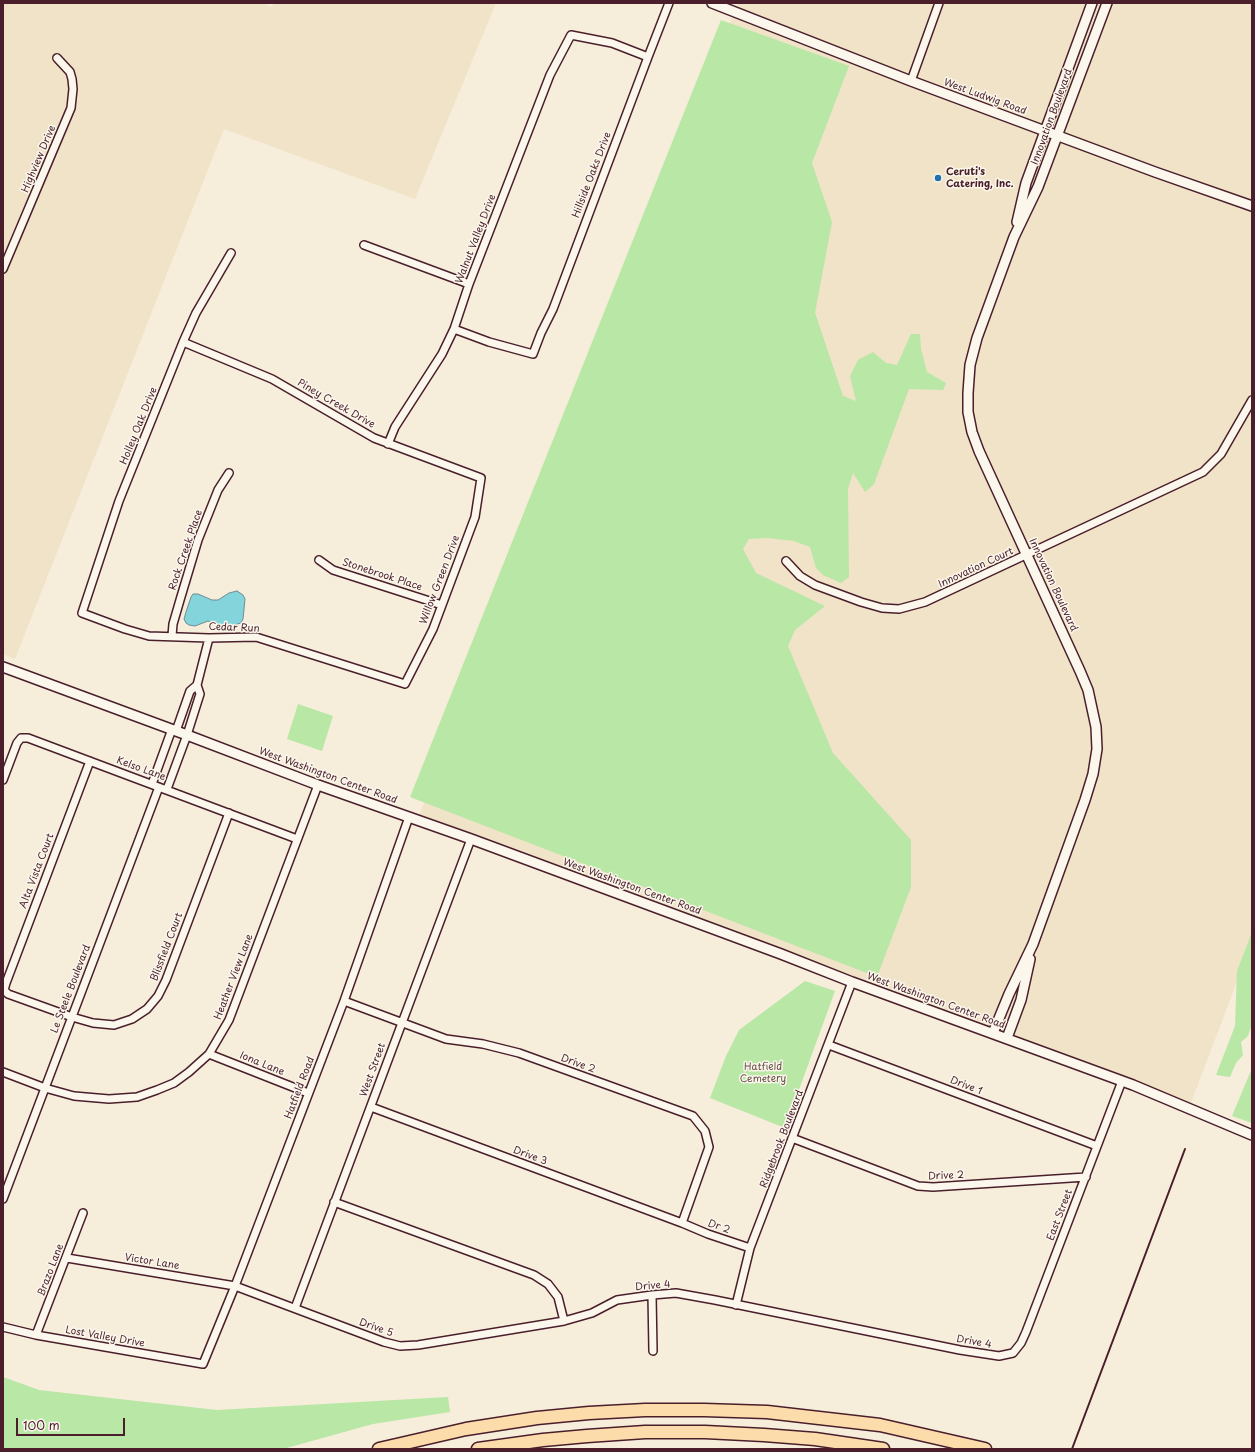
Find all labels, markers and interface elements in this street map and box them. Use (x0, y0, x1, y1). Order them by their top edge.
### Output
street label: Innovation Boulevard (1029, 67, 1075, 167)
street label: West Ludwig Road (942, 76, 1028, 118)
street label: Highview Drive (19, 124, 59, 194)
street label: Hillside Oaks Drive (570, 130, 614, 220)
place label: Ceruti's Catering, Inc. (946, 166, 1013, 190)
marker: Ceruti's Catering, Inc. (933, 173, 943, 183)
street label: Walnut Valley Drive (453, 193, 499, 285)
street label: Piney Creek Drive (295, 377, 377, 431)
street label: Holley Oak Drive (118, 385, 160, 467)
street label: Rock Creek Place (167, 508, 205, 592)
street label: Willow Green Drive (417, 534, 463, 626)
street label: Innovation Boulevard (1026, 536, 1080, 634)
street label: Innovation Court (937, 545, 1015, 591)
street label: Stonebrook Place (340, 556, 424, 594)
street label: Cedar Run (208, 621, 260, 635)
street label: West Washington Center Road (257, 745, 399, 807)
street label: Kelso Lane (115, 755, 167, 783)
street label: Alta Vista Court (17, 832, 57, 910)
street label: West Washington Center Road (561, 856, 703, 918)
street label: Blissfield Court (148, 911, 186, 983)
street label: Heather View Lane (212, 932, 256, 1022)
street label: Le Steele Boulevard (49, 943, 93, 1035)
street label: West Washington Center Road (865, 970, 1007, 1032)
street label: West Street (358, 1041, 388, 1099)
street label: Iona Lane (238, 1050, 286, 1078)
street label: Drive 2 (559, 1052, 597, 1076)
street label: Hatfield Road (283, 1055, 317, 1121)
park label: Hatfield Cemetery (740, 1061, 786, 1084)
street label: Drive 1 (948, 1074, 984, 1098)
street label: Ridgebrook Boulevard (758, 1088, 806, 1190)
street label: Drive 3 (511, 1144, 549, 1168)
street label: Drive 2 (928, 1169, 964, 1183)
street label: East Street (1045, 1188, 1075, 1242)
street label: Dr 2 (706, 1217, 732, 1237)
street label: Brazo Lane (36, 1242, 66, 1298)
street label: Victor Lane (124, 1252, 180, 1272)
street label: Drive 4 (635, 1278, 671, 1294)
street label: Drive 5 (357, 1317, 395, 1339)
street label: Lost Valley Drive (64, 1324, 146, 1350)
street label: Drive 4 (955, 1333, 993, 1351)
scale bar (18, 1410, 127, 1436)
text: 100 m (23, 1416, 60, 1434)

